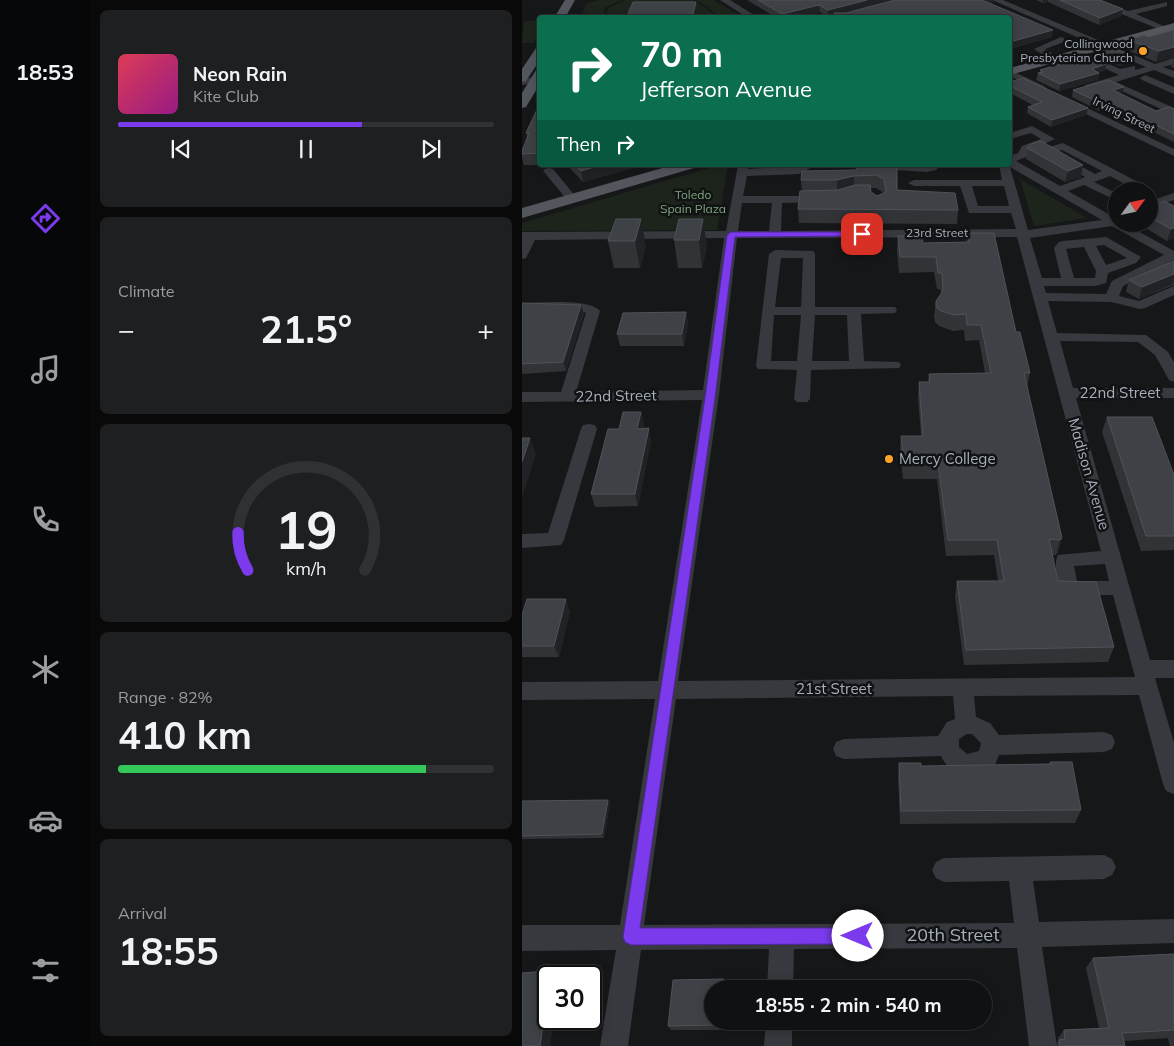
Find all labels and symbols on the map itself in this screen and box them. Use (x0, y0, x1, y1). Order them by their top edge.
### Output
place label: Collingwood Presbyterian Church (1020, 36, 1133, 65)
marker: Collingwood Presbyterian Church (1137, 45, 1149, 57)
street label: Irving Street (1091, 93, 1158, 136)
north arrow (1108, 182, 1158, 232)
park label: Toledo Spain Plaza (660, 187, 726, 216)
pin (841, 213, 883, 255)
street label: 23rd Street (906, 225, 968, 240)
street label: 22nd Street (1079, 383, 1161, 402)
street label: 22nd Street (575, 385, 657, 406)
street label: Madison Avenue (1064, 416, 1115, 532)
place label: Mercy College (899, 449, 996, 468)
marker: Mercy College (883, 453, 895, 465)
street label: 21st Street (796, 679, 872, 698)
position arrow (831, 909, 883, 961)
street label: 20th Street (907, 923, 999, 946)
speed limit sign: 30 (537, 965, 602, 1030)

